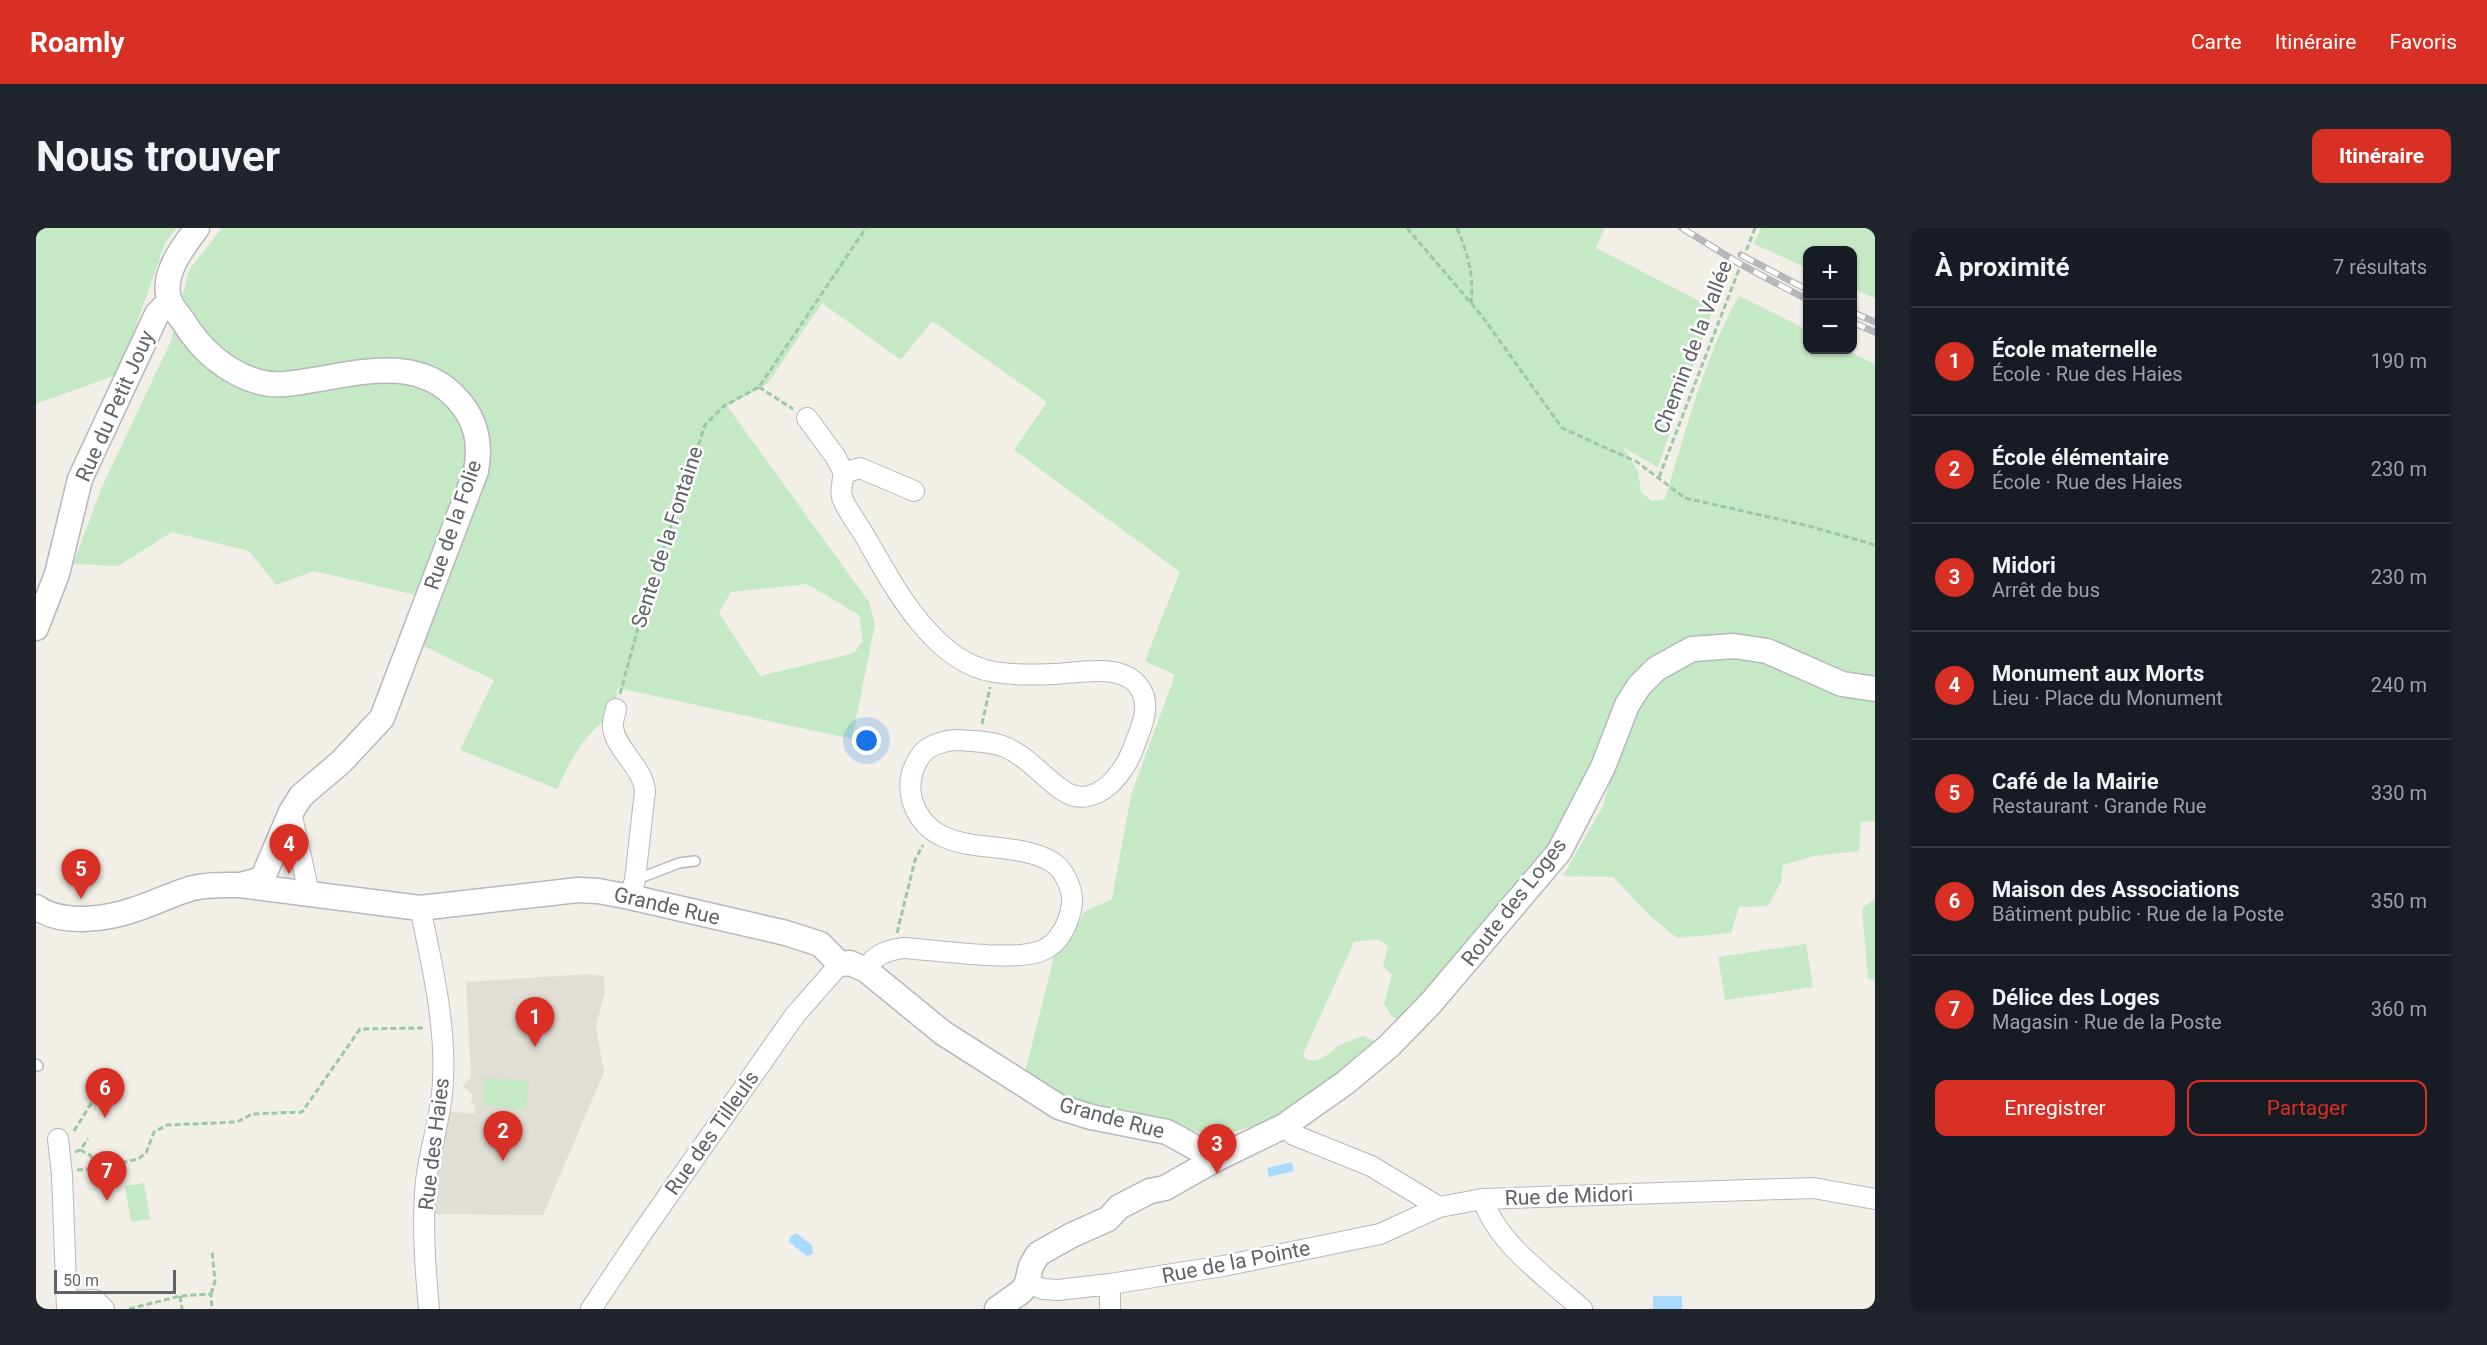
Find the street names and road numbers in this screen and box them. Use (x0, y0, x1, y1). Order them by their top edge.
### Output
street label: Chemin de la Vallée (1649, 257, 1737, 437)
street label: Rue du Petit Jouy (71, 327, 159, 485)
street label: Sente de la Fontaine (626, 443, 708, 631)
street label: Rue de la Folie (420, 457, 486, 593)
street label: Route des Loges (1457, 833, 1571, 971)
street label: Grande Rue (612, 882, 722, 930)
street label: Rue des Tilleuls (660, 1066, 764, 1200)
street label: Rue des Haies (414, 1076, 454, 1212)
street label: Grande Rue (1057, 1092, 1167, 1144)
street label: Rue de Midori (1504, 1182, 1634, 1210)
street label: Rue de la Pointe (1160, 1236, 1312, 1288)

